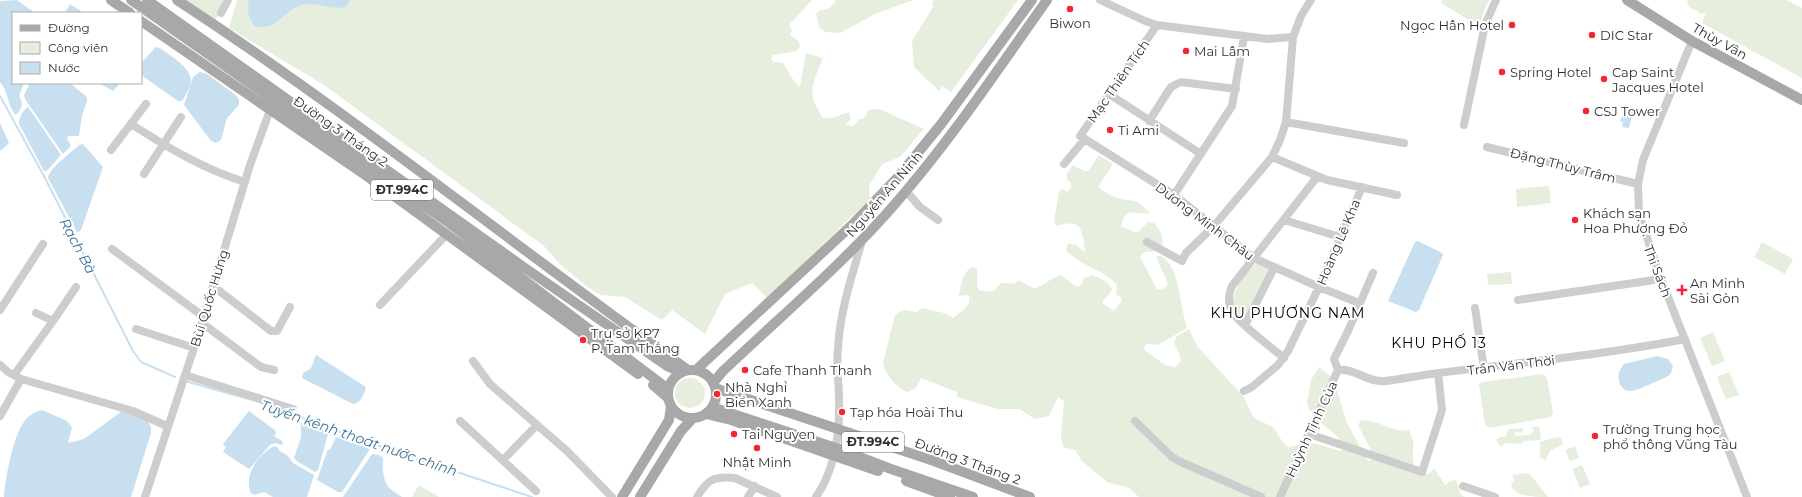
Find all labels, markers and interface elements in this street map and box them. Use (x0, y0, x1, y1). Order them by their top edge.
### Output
marker: Biwon (1065, 4, 1075, 14)
legend (12, 12, 142, 84)
place label: Biwon (1049, 15, 1091, 31)
place label: Ngọc Hân Hotel (1400, 17, 1504, 33)
street label: Thùy Vân (1690, 19, 1750, 63)
text: Đường (48, 20, 90, 35)
marker: Ngọc Hân Hotel (1507, 20, 1517, 30)
place label: DIC Star (1600, 27, 1653, 43)
marker: DIC Star (1587, 30, 1597, 40)
street label: Mạc Thiên Tích (1083, 36, 1153, 126)
text: Công viên (48, 40, 108, 55)
place label: Mai Lâm (1194, 43, 1250, 59)
marker: Mai Lâm (1181, 46, 1191, 56)
text: Nước (48, 60, 80, 75)
place label: Spring Hotel (1510, 64, 1592, 80)
place label: Cap Saint Jacques Hotel (1611, 64, 1704, 95)
marker: Spring Hotel (1497, 67, 1507, 77)
marker: Cap Saint Jacques Hotel (1599, 74, 1609, 84)
street label: Đường 3 Tháng 2 (291, 92, 391, 170)
place label: CSJ Tower (1594, 103, 1660, 119)
marker: CSJ Tower (1581, 106, 1591, 116)
place label: Ti Ami (1118, 122, 1159, 138)
marker: Ti Ami (1105, 125, 1115, 135)
street label: Đặng Thùy Trâm (1508, 144, 1618, 186)
street label: Nguyễn An Ninh (842, 148, 926, 240)
street label: Dương Minh Châu (1152, 179, 1258, 263)
road number: ĐT.994C (371, 180, 433, 200)
street label: Hoàng Lê Kha (1313, 197, 1363, 287)
place label: Khách sạn Hoa Phượng Đỏ (1583, 205, 1688, 236)
water label: Rạch Bà (56, 215, 100, 277)
marker: Khách sạn Hoa Phượng Đỏ (1570, 215, 1580, 225)
street label: Thi Sách (1641, 243, 1675, 299)
street label: Bùi Quốc Hưng (187, 247, 231, 349)
place label: An Minh Sài Gòn (1690, 275, 1745, 306)
marker: An Minh Sài Gòn (1677, 285, 1687, 295)
district label: KHU PHƯƠNG NAM (1211, 304, 1365, 322)
place label: Trụ sở KP7 P. Tam Thắng (591, 325, 680, 356)
district label: KHU PHỐ 13 (1391, 333, 1487, 352)
marker: Trụ sở KP7 P. Tam Thắng (578, 335, 588, 345)
street label: Trần Văn Thời (1466, 352, 1556, 378)
place label: Cafe Thanh Thanh (753, 362, 872, 378)
marker: Cafe Thanh Thanh (740, 365, 750, 375)
street label: Huỳnh Tịnh Của (1282, 378, 1340, 480)
place label: Nhà Nghỉ Biển Xanh (725, 379, 792, 410)
marker: Nhà Nghỉ Biển Xanh (712, 389, 722, 399)
water label: Tuyến kênh thoát nước chính (258, 396, 460, 480)
place label: Tạp hóa Hoài Thu (850, 404, 963, 420)
marker: Tạp hóa Hoài Thu (837, 407, 847, 417)
place label: Trường Trung học phổ thông Vũng Tàu (1603, 421, 1737, 452)
place label: Tai Nguyen (742, 426, 815, 442)
marker: Tai Nguyen (729, 429, 739, 439)
marker: Trường Trung học phổ thông Vũng Tàu (1590, 431, 1600, 441)
road number: ĐT.994C (842, 432, 904, 452)
street label: Đường 3 Tháng 2 (913, 434, 1023, 488)
marker: Nhật Minh (752, 443, 762, 453)
place label: Nhật Minh (722, 454, 792, 470)

